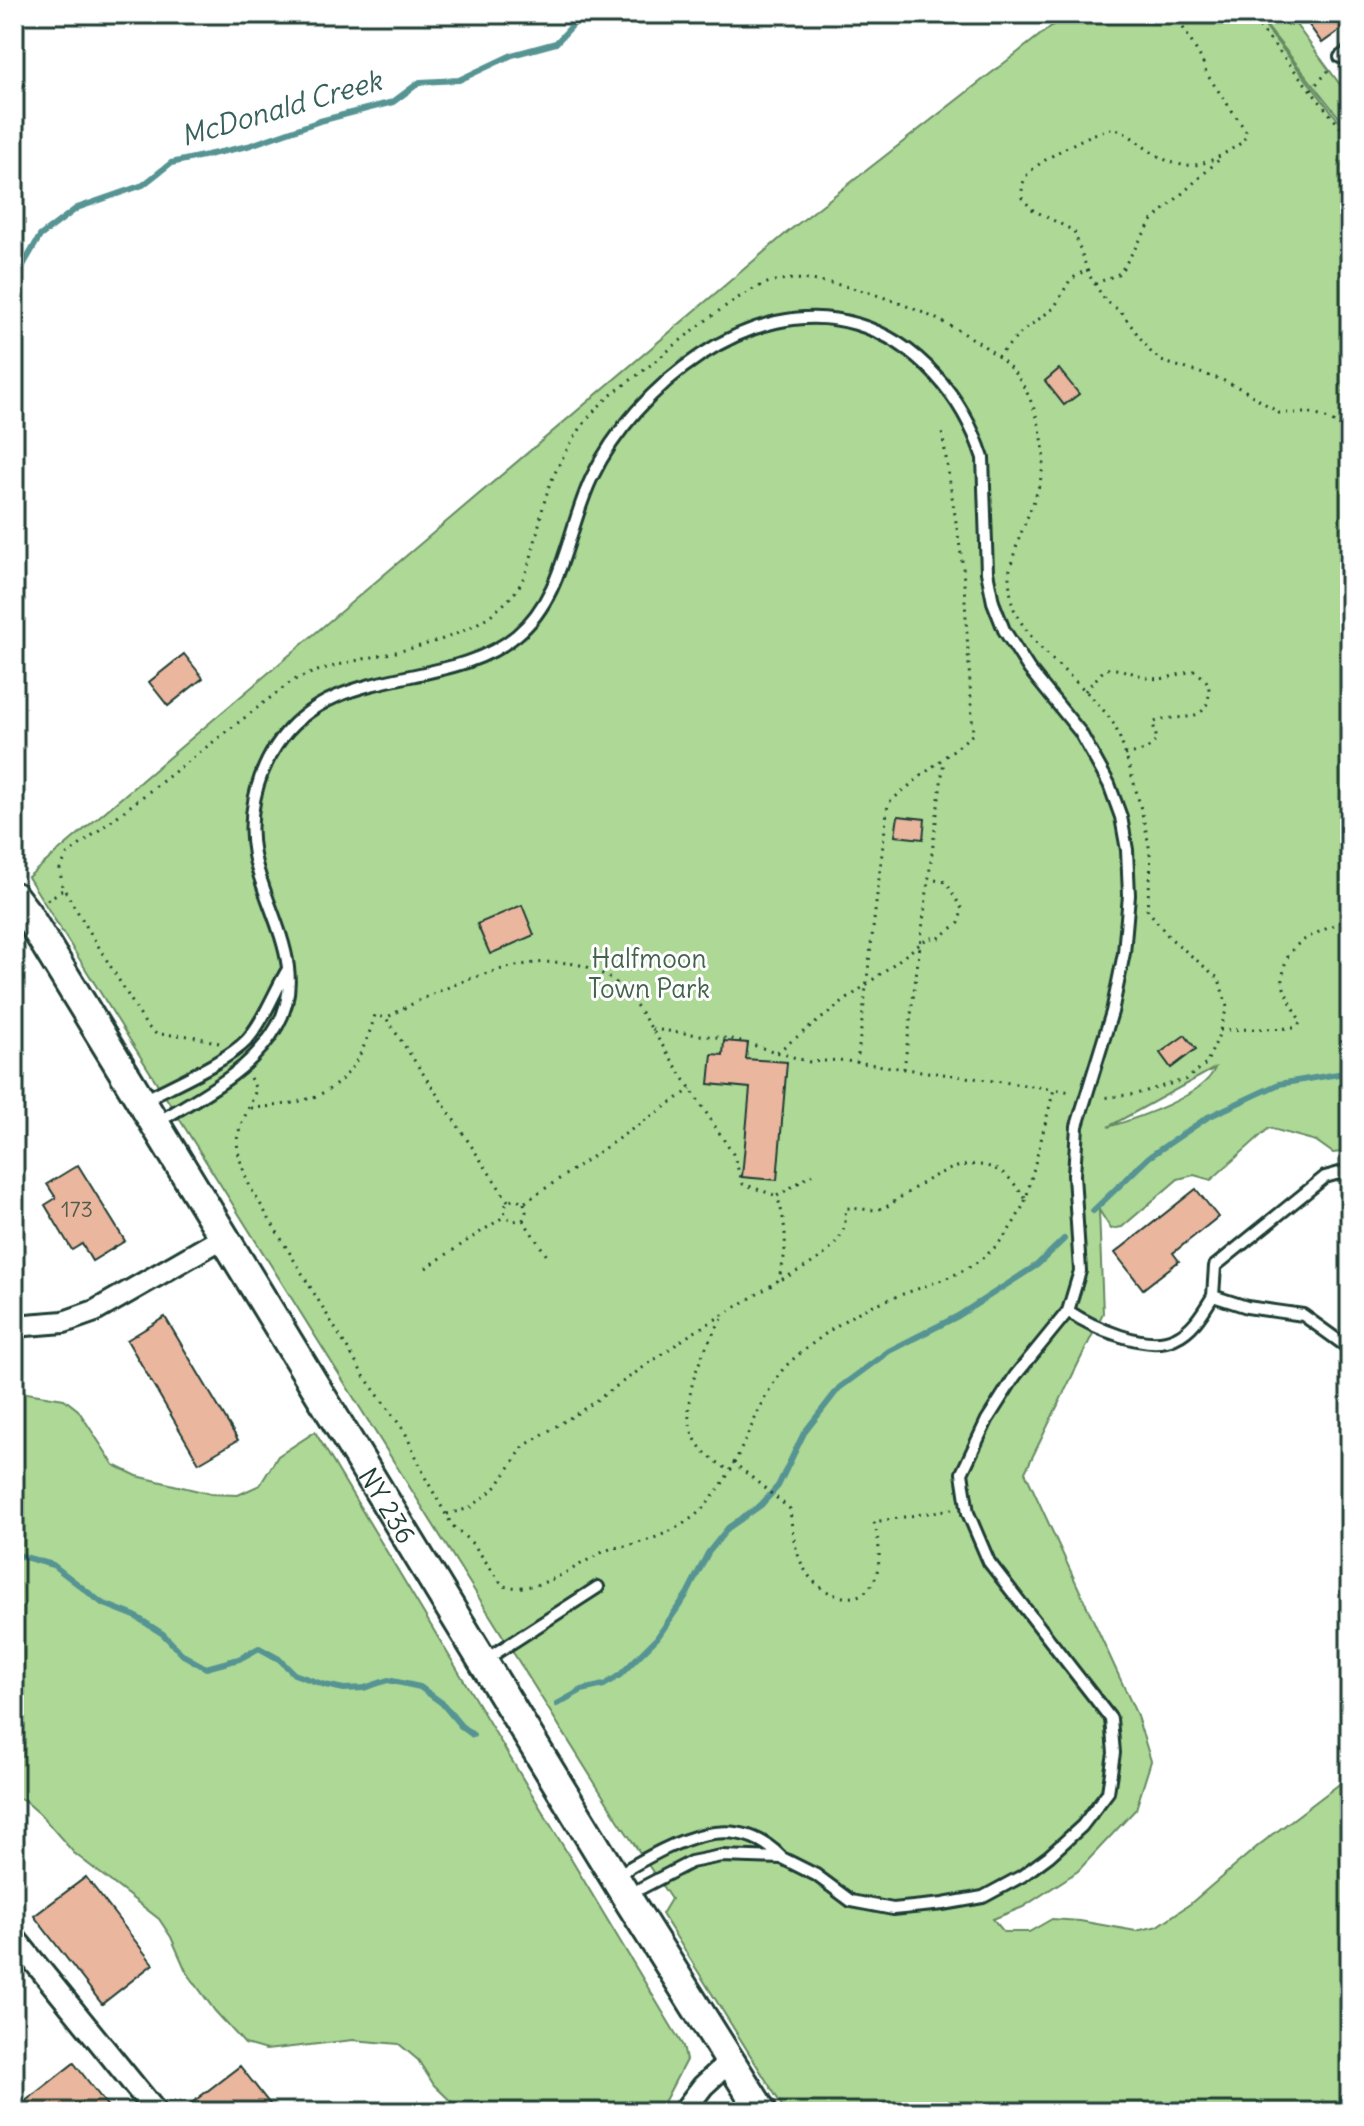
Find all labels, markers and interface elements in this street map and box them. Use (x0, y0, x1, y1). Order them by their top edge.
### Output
water label: McDonald Creek (177, 62, 387, 154)
park label: Halfmoon Town Park (588, 942, 710, 1005)
house number: 173 (61, 1195, 93, 1223)
street label: NY 236 (352, 1461, 423, 1549)

